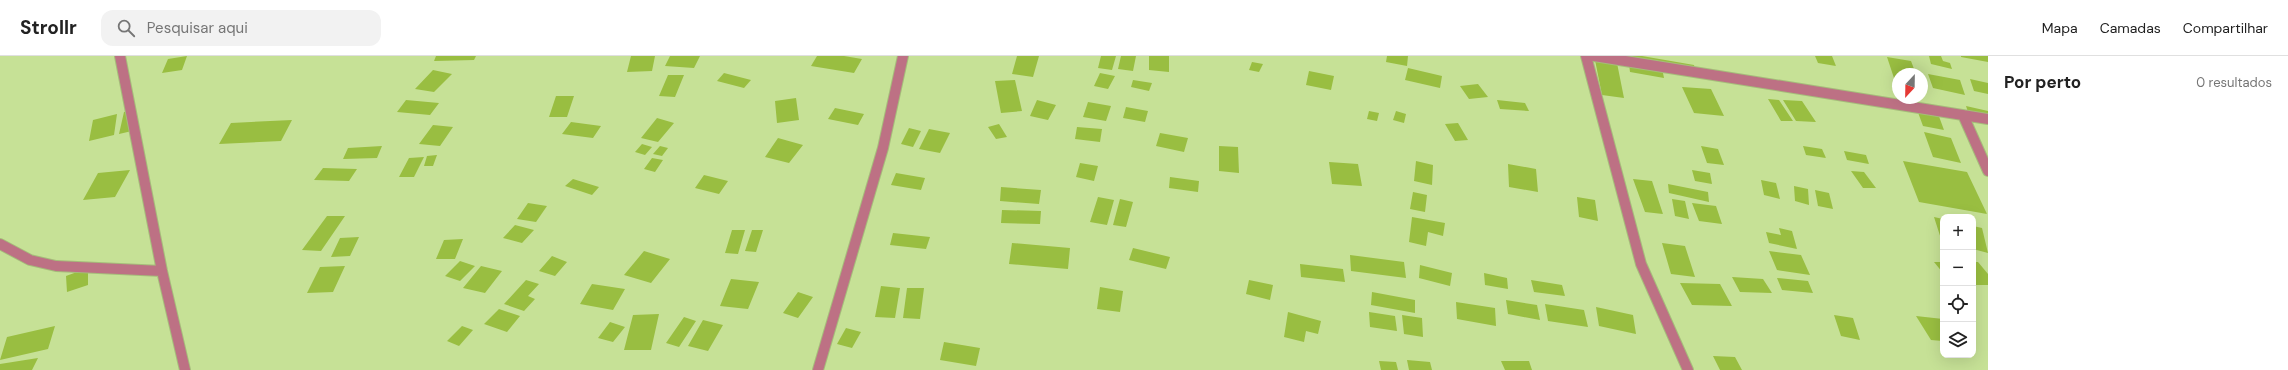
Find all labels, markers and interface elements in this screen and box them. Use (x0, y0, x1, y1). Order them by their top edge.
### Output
search box (101, 10, 381, 46)
text: Strollr (20, 15, 77, 40)
icon: search (115, 17, 137, 39)
text: Pesquisar aqui (147, 18, 248, 38)
text: Mapa (2042, 19, 2078, 37)
text: Camadas (2100, 19, 2161, 37)
text: Compartilhar (2183, 19, 2268, 37)
north arrow (1892, 68, 1928, 104)
text: Por perto (2004, 71, 2081, 93)
text: 0 resultados (2196, 74, 2272, 91)
map controls (1940, 214, 1976, 358)
button: + (1940, 214, 1976, 250)
button: − (1940, 250, 1976, 286)
button: locate (1940, 286, 1976, 322)
button: layers (1940, 322, 1976, 358)

